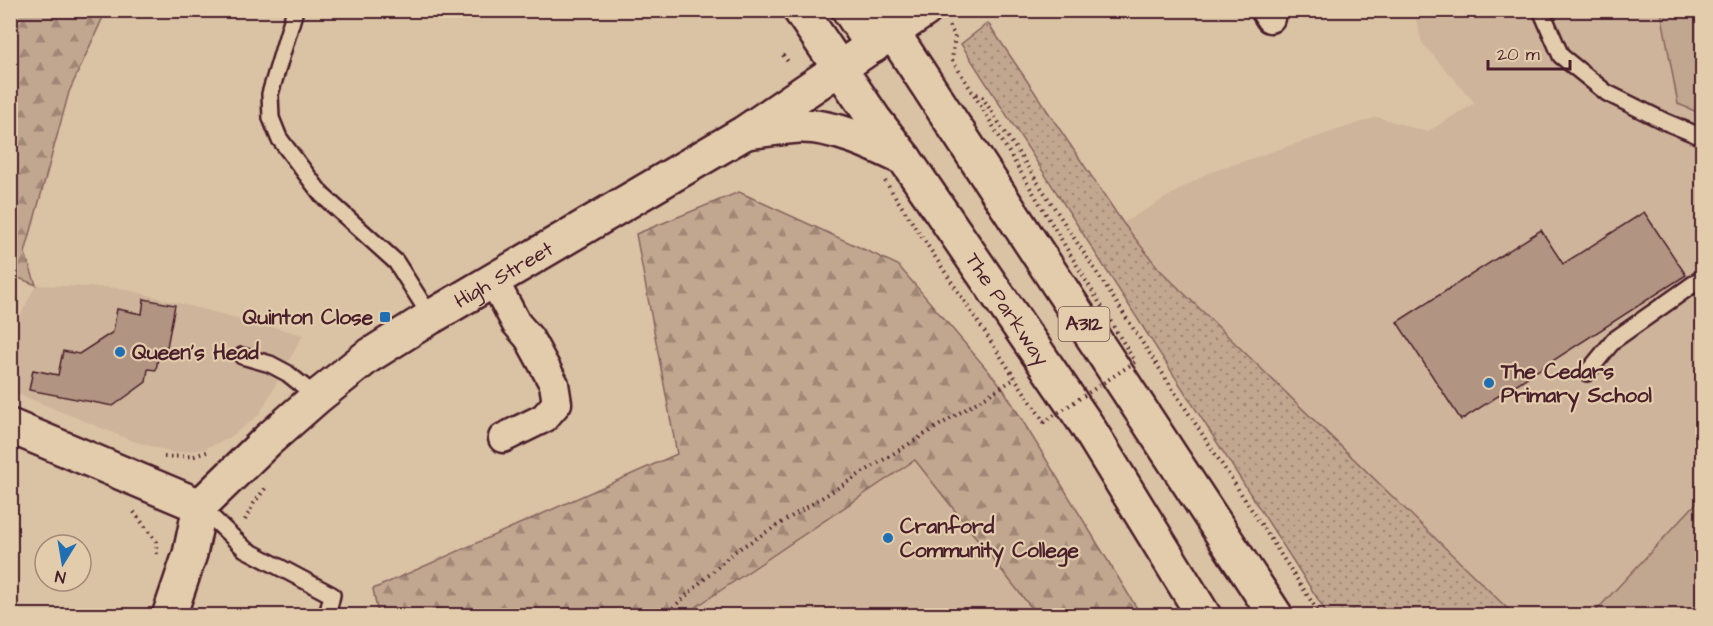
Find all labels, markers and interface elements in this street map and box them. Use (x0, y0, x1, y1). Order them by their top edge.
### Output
scale bar (1488, 33, 1570, 71)
text: 20 m (1497, 42, 1540, 67)
street label: High Street (449, 234, 559, 315)
street label: The Parkway (959, 247, 1057, 373)
place label: Quinton Close (243, 303, 374, 332)
road number: A312 (1058, 307, 1110, 341)
marker: Quinton Close (378, 310, 392, 324)
place label: Queen's Head (132, 338, 259, 367)
marker: Queen's Head (113, 345, 127, 359)
place label: The Cedars Primary School (1500, 357, 1653, 413)
marker: The Cedars Primary School (1482, 376, 1496, 390)
place label: Cranford Community College (900, 512, 1080, 568)
marker: Cranford Community College (881, 531, 895, 545)
north arrow (33, 533, 93, 593)
text: N (53, 565, 67, 588)

